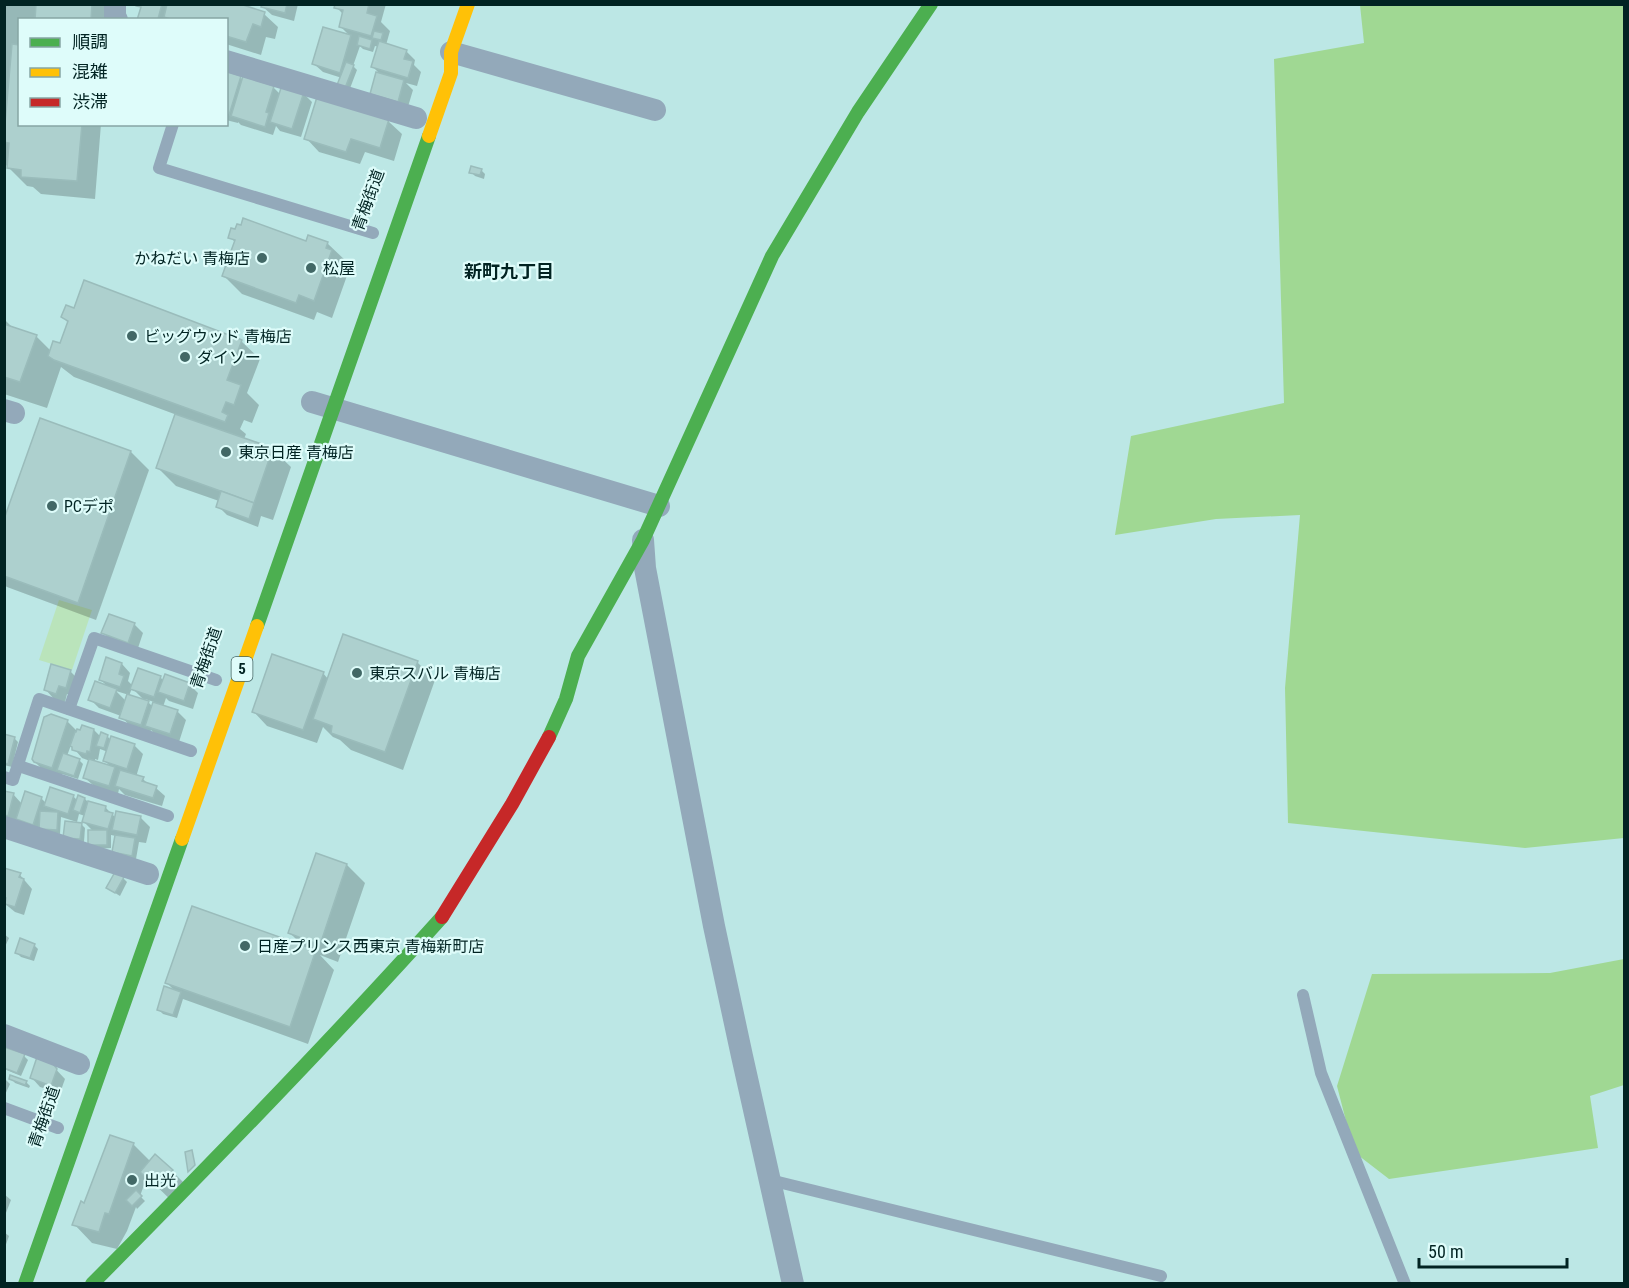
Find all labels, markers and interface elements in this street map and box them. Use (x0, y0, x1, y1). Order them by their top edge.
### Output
legend (18, 18, 228, 126)
text: 順調 (72, 31, 108, 52)
text: 混雑 (72, 61, 108, 82)
text: 渋滞 (72, 91, 108, 112)
street label: 青梅街道 (348, 167, 388, 233)
place label: かねだい 青梅店 (134, 249, 250, 268)
marker: かねだい 青梅店 (255, 251, 269, 265)
place label: 松屋 (323, 259, 355, 278)
marker: 松屋 (304, 261, 318, 275)
district label: 新町九丁目 (464, 261, 554, 282)
place label: ビッグウッド 青梅店 (144, 327, 292, 346)
marker: ビッグウッド 青梅店 (125, 329, 139, 343)
place label: ダイソー (197, 348, 261, 367)
marker: ダイソー (178, 350, 192, 364)
place label: 東京日産 青梅店 (238, 443, 354, 462)
marker: 東京日産 青梅店 (219, 445, 233, 459)
place label: PCデポ (64, 497, 114, 516)
marker: PCデポ (45, 499, 59, 513)
street label: 青梅街道 (187, 625, 225, 691)
road number: 5 (232, 657, 252, 681)
place label: 東京スバル 青梅店 (369, 664, 501, 683)
marker: 東京スバル 青梅店 (350, 666, 364, 680)
place label: 日産プリンス西東京 青梅新町店 (257, 937, 484, 956)
marker: 日産プリンス西東京 青梅新町店 (238, 939, 252, 953)
street label: 青梅街道 (25, 1084, 63, 1150)
place label: 出光 (144, 1171, 176, 1190)
marker: 出光 (125, 1173, 139, 1187)
scale bar (1419, 1231, 1568, 1269)
text: 50 m (1428, 1241, 1463, 1262)

